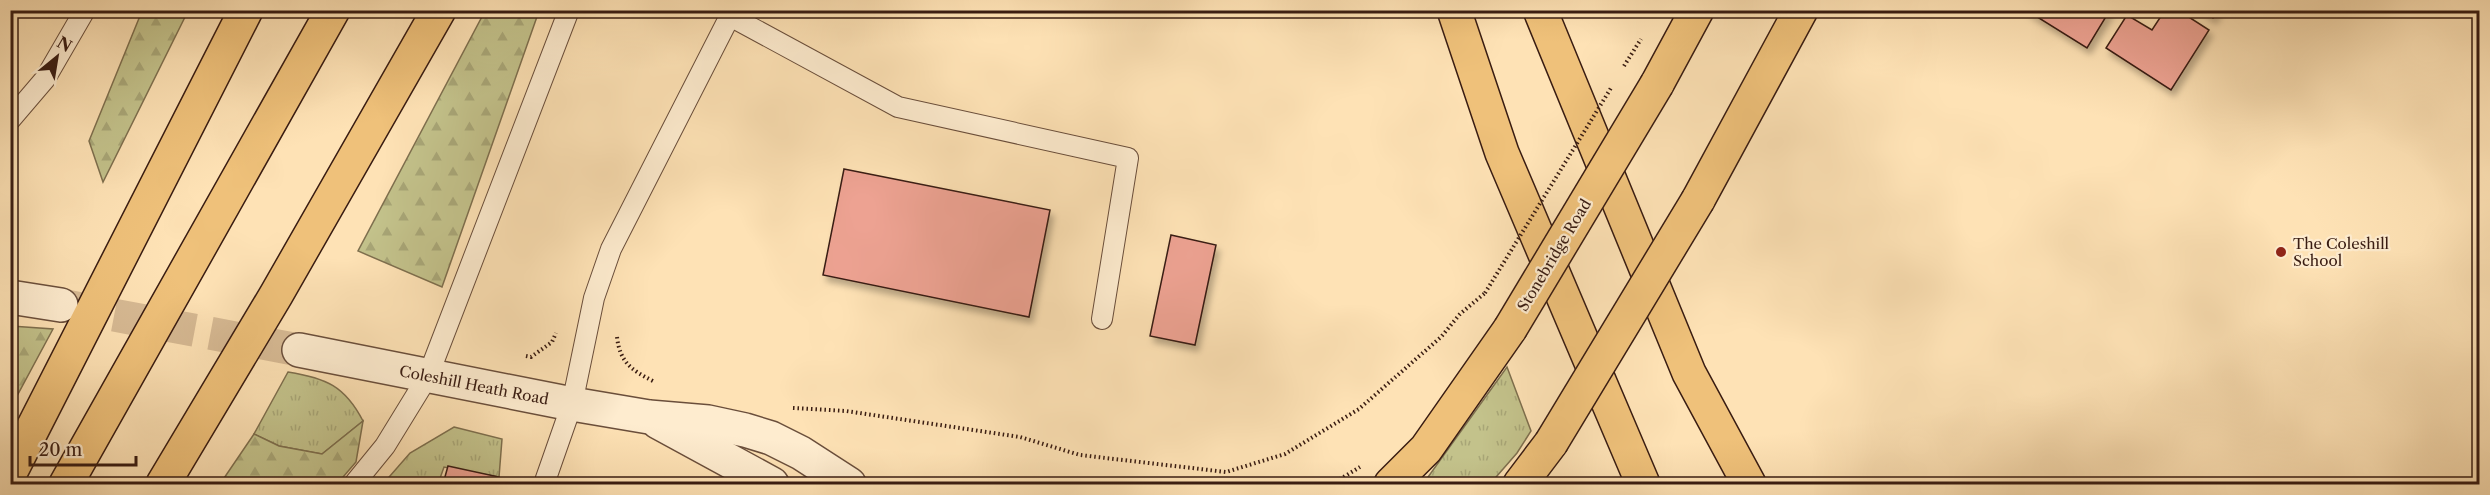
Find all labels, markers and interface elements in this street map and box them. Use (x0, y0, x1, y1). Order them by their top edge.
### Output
north arrow (27, 27, 87, 87)
text: N (53, 32, 76, 56)
street label: Stonebridge Road (1513, 195, 1595, 315)
place label: The Coleshill School (2293, 234, 2390, 270)
marker: The Coleshill School (2274, 245, 2288, 259)
street label: Coleshill Heath Road (398, 361, 550, 409)
scale bar (30, 429, 136, 467)
text: 20 m (39, 439, 83, 461)

